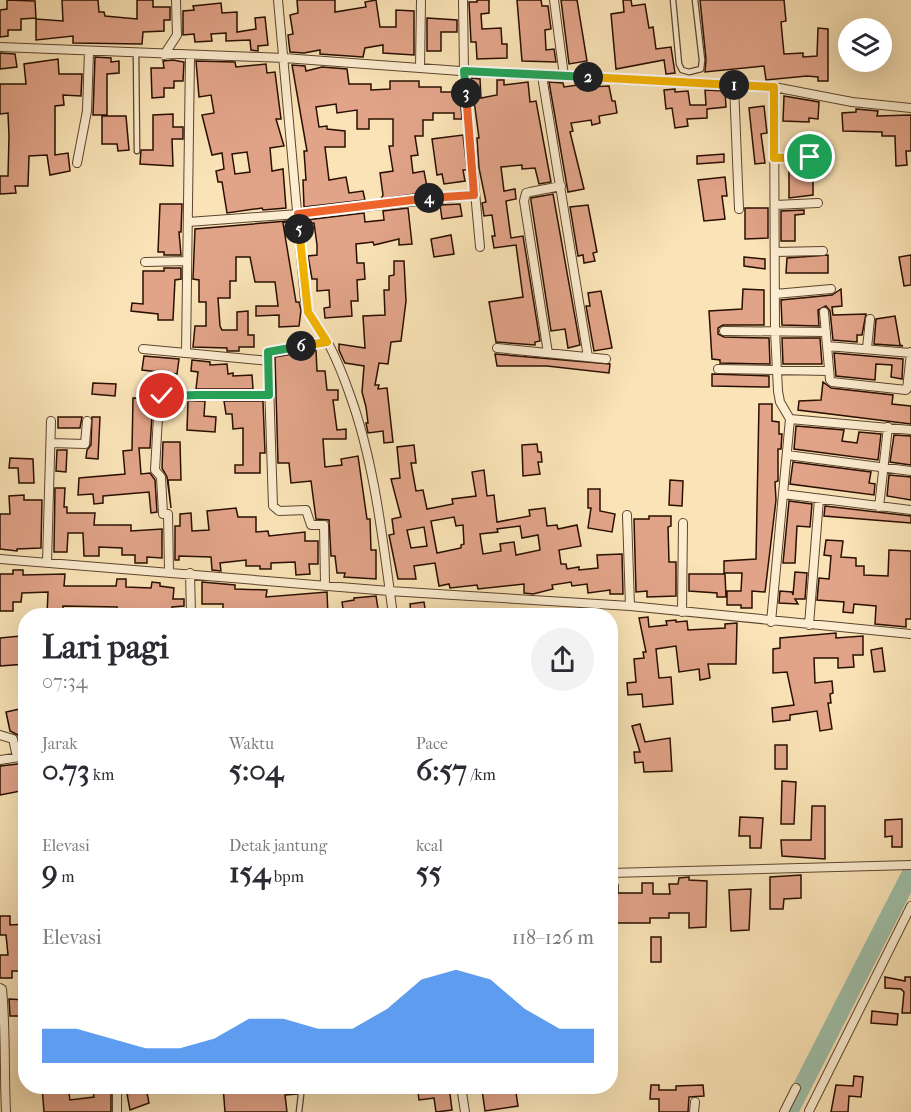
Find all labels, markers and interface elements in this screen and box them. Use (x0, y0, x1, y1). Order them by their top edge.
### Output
map controls (838, 18, 892, 72)
button: layers (838, 18, 892, 72)
pin: 2 (573, 62, 603, 92)
text: 2 (584, 67, 592, 86)
pin: 1 (719, 70, 749, 100)
text: 1 (731, 75, 737, 94)
pin: 3 (451, 78, 481, 108)
text: 3 (463, 83, 469, 102)
pin (784, 131, 835, 182)
icon: arrive (793, 140, 826, 173)
pin: 4 (414, 183, 444, 213)
text: 4 (424, 188, 434, 207)
pin: 5 (284, 214, 314, 244)
text: 5 (296, 219, 302, 238)
pin: 6 (286, 331, 316, 361)
text: 6 (297, 336, 305, 355)
pin (136, 370, 187, 421)
icon: check (145, 379, 178, 412)
text: Lari pagi (42, 628, 169, 667)
button: share (531, 628, 594, 691)
text: 07:34 (42, 670, 88, 693)
text: Jarak (42, 734, 78, 753)
text: Waktu (229, 734, 274, 753)
text: Pace (416, 734, 448, 753)
text: 0.73 (42, 753, 89, 788)
text: 5:04 (229, 753, 283, 788)
text: 6:57 (416, 753, 467, 788)
text: km (89, 765, 114, 784)
text: /km (467, 765, 496, 784)
text: Elevasi (42, 836, 90, 855)
text: Detak jantung (229, 836, 327, 855)
text: kcal (416, 836, 443, 855)
text: 9 (42, 855, 58, 890)
text: 154 (229, 855, 270, 890)
text: 55 (416, 855, 442, 890)
text: m (58, 867, 74, 886)
text: bpm (270, 867, 304, 886)
text: Elevasi (42, 926, 102, 949)
text: 118–126 m (512, 926, 594, 949)

